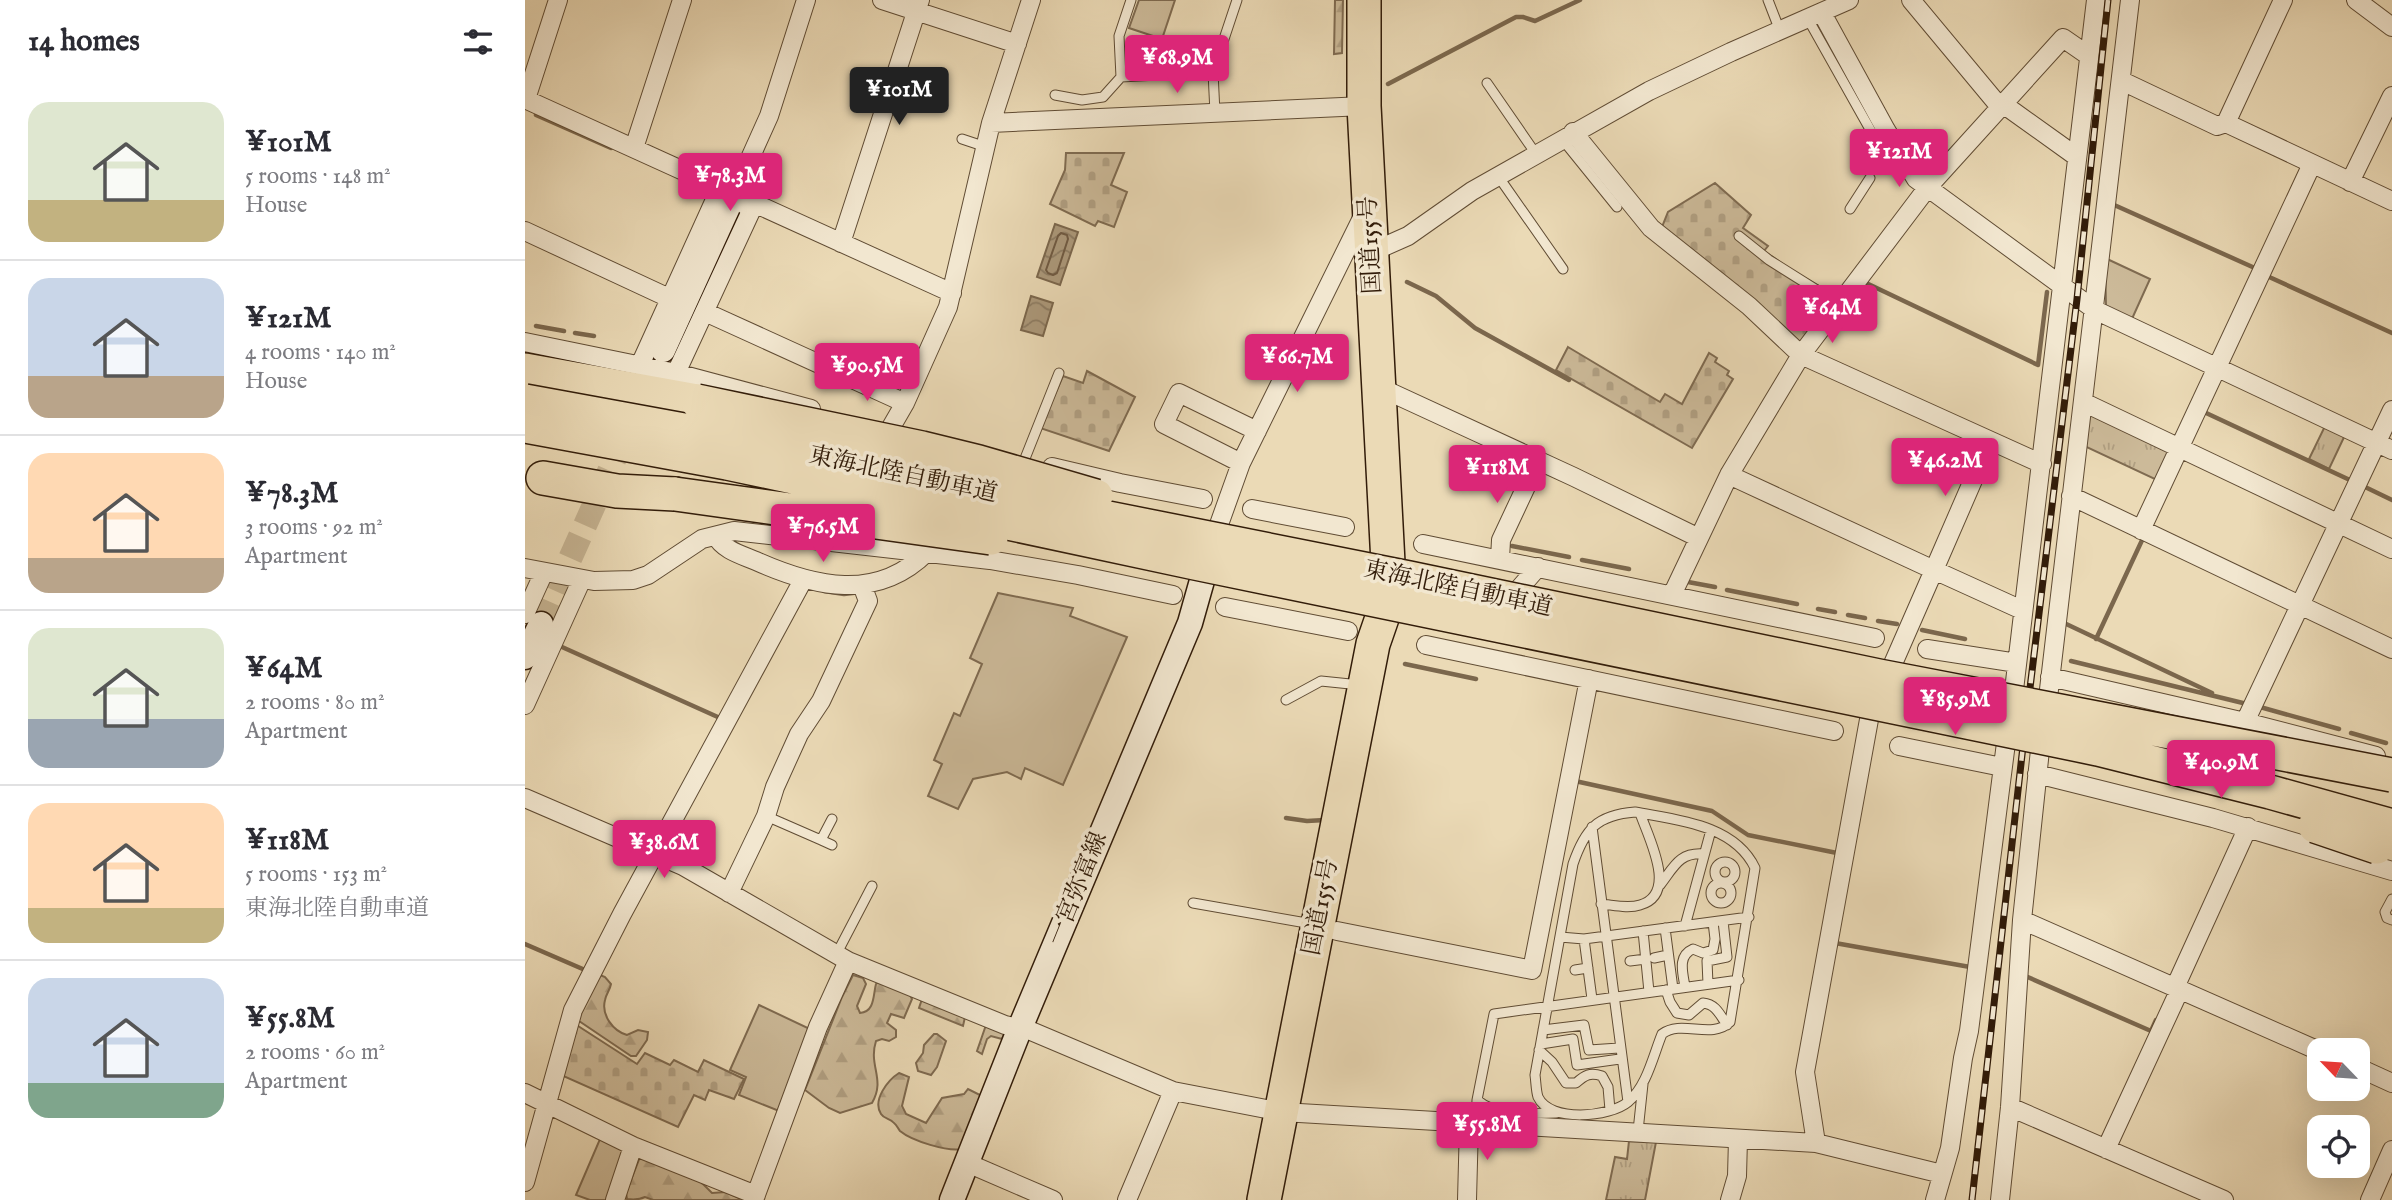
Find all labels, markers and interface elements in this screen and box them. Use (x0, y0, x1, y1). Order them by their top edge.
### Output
text: 14 homes (28, 23, 140, 61)
icon: filters (459, 23, 497, 61)
pin: ¥68.9M (1120, 36, 1234, 95)
text: ¥68.9M (1141, 43, 1213, 72)
pin: ¥101M (850, 68, 948, 127)
text: ¥101M (866, 75, 932, 104)
text: ¥101M (245, 124, 332, 162)
icon: home (84, 130, 168, 214)
pin: ¥121M (1850, 130, 1948, 189)
text: ¥121M (1866, 137, 1932, 166)
pin: ¥78.3M (673, 154, 787, 213)
text: ¥78.3M (694, 161, 766, 190)
text: 5 rooms · 148 m² (245, 162, 391, 191)
text: House (245, 191, 307, 220)
street label: 国道155号 (1353, 195, 1389, 295)
pin: ¥64M (1791, 286, 1873, 345)
text: ¥64M (1802, 293, 1862, 322)
text: ¥121M (245, 300, 332, 338)
icon: home (84, 306, 168, 390)
pin: ¥66.7M (1240, 334, 1354, 394)
text: 4 rooms · 140 m² (245, 338, 396, 367)
text: ¥66.7M (1261, 342, 1333, 371)
pin: ¥90.5M (810, 344, 924, 403)
text: ¥90.5M (831, 351, 904, 380)
text: House (245, 367, 307, 396)
pin: ¥46.2M (1888, 438, 2002, 498)
street label: 東海北陸自動車道 (806, 440, 1000, 510)
pin: ¥118M (1448, 446, 1546, 505)
text: ¥46.2M (1907, 446, 1983, 475)
text: ¥118M (1465, 453, 1529, 482)
text: ¥78.3M (245, 475, 339, 513)
icon: home (84, 481, 168, 565)
pin: ¥76.5M (766, 504, 880, 564)
text: ¥76.5M (787, 512, 859, 541)
text: 3 rooms · 92 m² (245, 513, 383, 542)
text: Apartment (245, 542, 348, 571)
street label: 東海北陸自動車道 (1361, 554, 1555, 624)
text: ¥64M (245, 650, 322, 688)
icon: home (84, 656, 168, 740)
pin: ¥85.9M (1898, 678, 2012, 737)
text: ¥85.9M (1920, 685, 1990, 714)
text: 2 rooms · 80 m² (245, 688, 385, 717)
text: Apartment (245, 717, 348, 746)
pin: ¥40.9M (2164, 740, 2278, 800)
text: ¥40.9M (2183, 748, 2259, 777)
pin: ¥38.6M (607, 820, 721, 880)
text: ¥118M (245, 822, 329, 860)
text: ¥38.6M (629, 828, 699, 857)
street label: 一宮弥富線 (1041, 828, 1115, 950)
icon: home (84, 831, 168, 915)
street label: 国道155号 (1296, 856, 1346, 958)
text: 5 rooms · 153 m² (245, 860, 387, 889)
text: 東海北陸自動車道 (245, 894, 429, 923)
text: ¥55.8M (245, 1000, 335, 1038)
icon: home (84, 1006, 168, 1090)
text: 2 rooms · 60 m² (245, 1038, 385, 1067)
north arrow (2307, 1038, 2369, 1101)
map controls (2307, 1038, 2370, 1178)
text: Apartment (245, 1067, 348, 1096)
pin: ¥55.8M (1430, 1102, 1544, 1162)
text: ¥55.8M (1452, 1110, 1522, 1139)
button: locate (2307, 1115, 2370, 1178)

